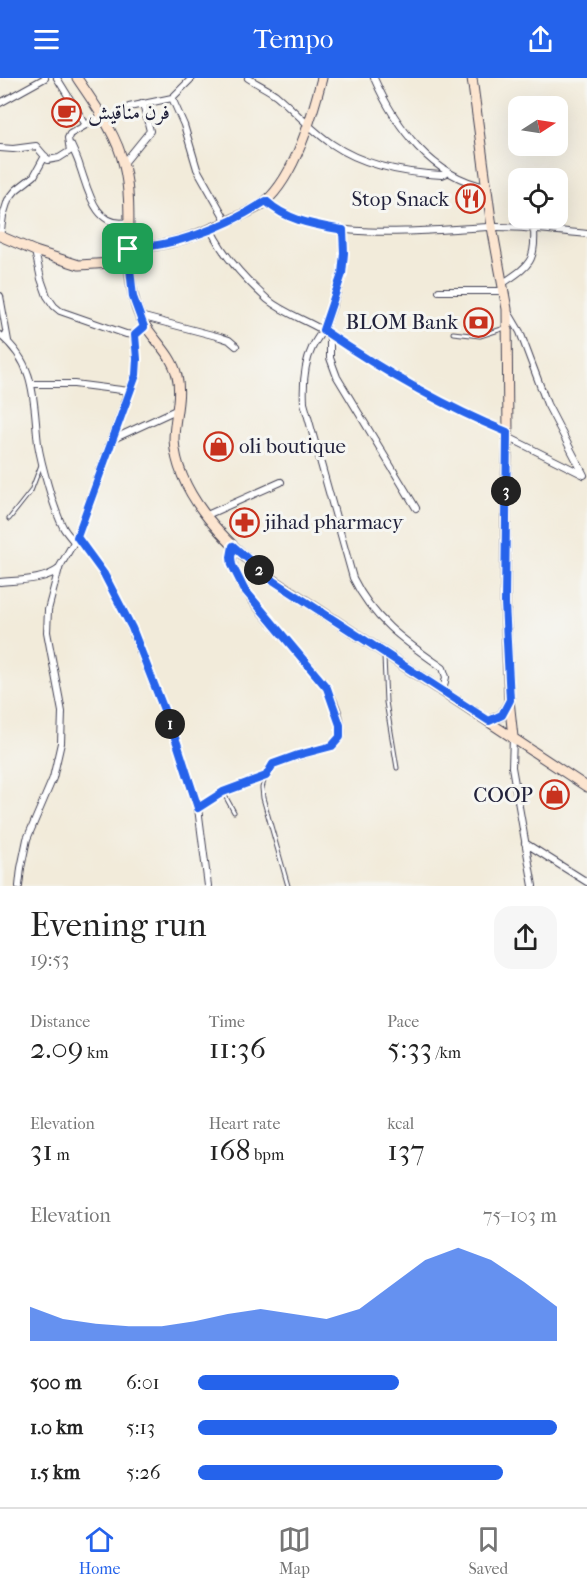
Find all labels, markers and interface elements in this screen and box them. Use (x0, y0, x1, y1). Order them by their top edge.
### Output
icon: menu (30, 23, 63, 56)
text: Tempo (253, 23, 334, 55)
icon: share (524, 23, 557, 56)
cafe icon: فرن مناقيش (51, 96, 83, 128)
north arrow (508, 96, 568, 156)
map controls (508, 96, 568, 228)
place label: فرن مناقيش (88, 100, 170, 126)
button: locate (508, 168, 568, 228)
restaurant icon: Stop Snack (454, 183, 486, 215)
place label: Stop Snack (351, 187, 449, 211)
pin (102, 223, 153, 274)
icon: arrive (111, 232, 144, 265)
bank icon: BLOM Bank (463, 306, 495, 338)
place label: BLOM Bank (345, 310, 458, 334)
shop icon: oli boutique (202, 430, 234, 462)
place label: oli boutique (239, 434, 346, 458)
pin: 3 (491, 476, 521, 506)
text: 3 (503, 481, 509, 500)
pharmacy icon: jihad pharmacy (228, 506, 260, 538)
place label: jihad pharmacy (263, 510, 404, 534)
pin: 2 (244, 555, 274, 585)
text: 2 (255, 560, 263, 579)
pin: 1 (155, 709, 185, 739)
text: 1 (167, 714, 173, 733)
shop icon: COOP (538, 779, 570, 811)
place label: COOP (473, 783, 533, 807)
text: Evening run (30, 906, 207, 945)
button: share (494, 906, 557, 969)
text: 19:53 (30, 948, 69, 971)
text: Distance (30, 1012, 90, 1031)
text: Time (209, 1012, 245, 1031)
text: Pace (387, 1012, 419, 1031)
text: 2.09 (30, 1031, 83, 1066)
text: 11:36 (209, 1031, 266, 1066)
text: 5:33 (387, 1031, 432, 1066)
text: km (83, 1043, 108, 1062)
text: /km (432, 1043, 461, 1062)
text: Elevation (30, 1114, 95, 1133)
text: Heart rate (209, 1114, 280, 1133)
text: kcal (387, 1114, 414, 1133)
text: 31 (30, 1133, 53, 1168)
text: 168 (209, 1133, 251, 1168)
text: 137 (387, 1133, 425, 1168)
text: m (53, 1145, 70, 1164)
text: bpm (251, 1145, 284, 1164)
text: Elevation (30, 1204, 111, 1227)
text: 75–103 m (483, 1204, 557, 1227)
text: 500 m (30, 1371, 82, 1394)
text: 6:01 (126, 1371, 160, 1394)
text: 1.0 km (30, 1416, 83, 1439)
text: 5:13 (126, 1416, 155, 1439)
text: 1.5 km (30, 1461, 80, 1484)
text: 5:26 (126, 1461, 161, 1484)
tab: Home (79, 1523, 120, 1578)
tab: Map (278, 1523, 311, 1578)
tab: Saved (469, 1523, 508, 1578)

